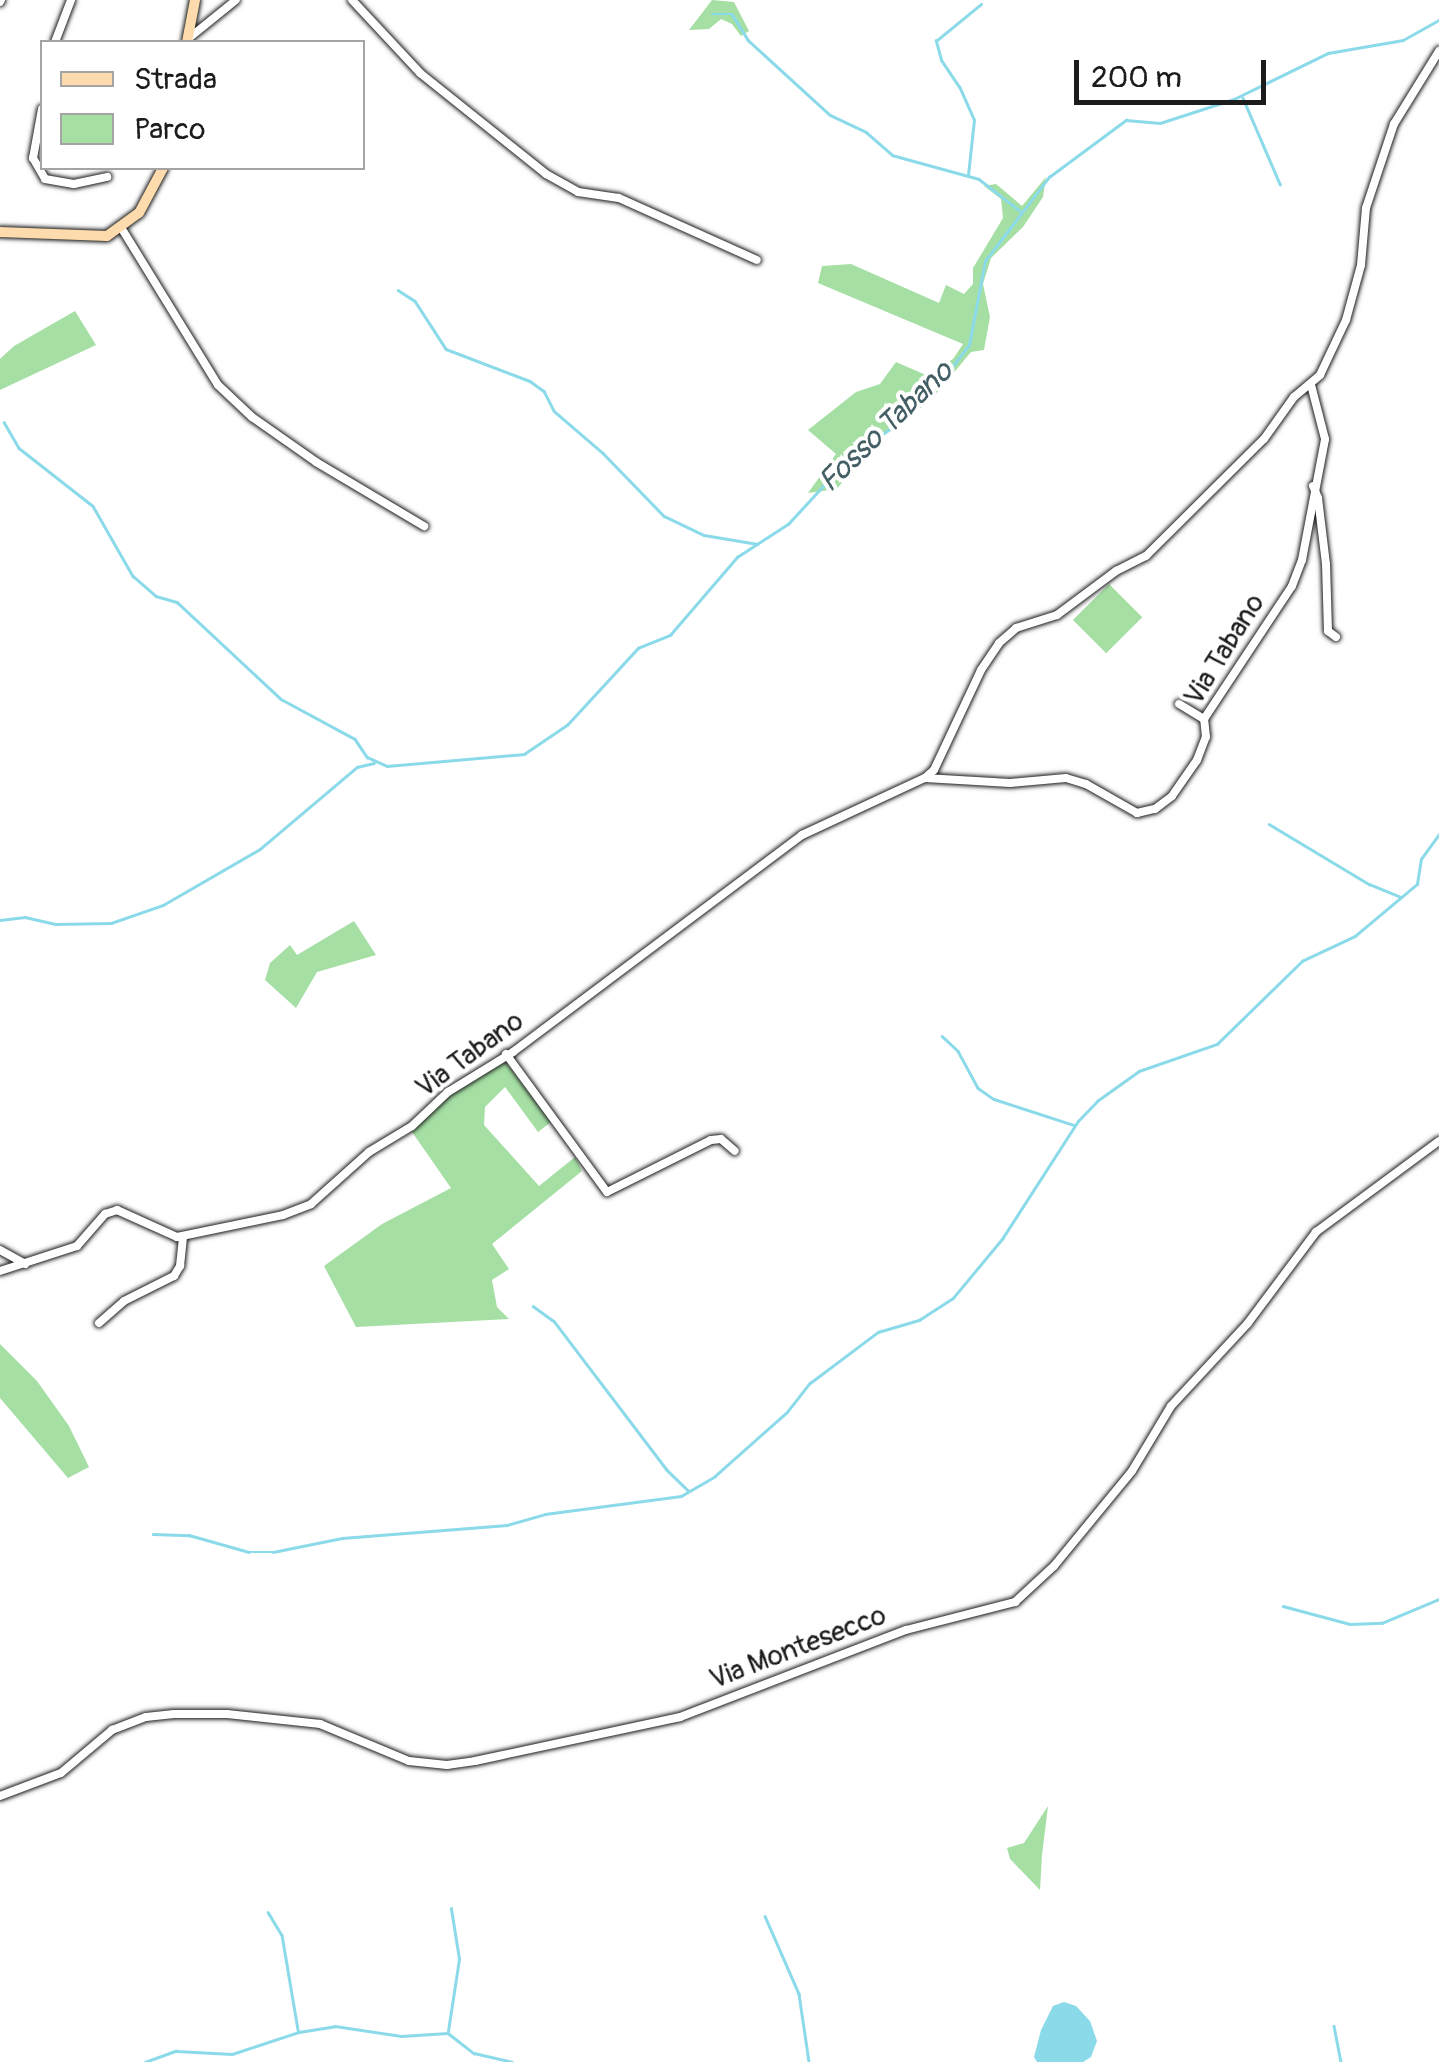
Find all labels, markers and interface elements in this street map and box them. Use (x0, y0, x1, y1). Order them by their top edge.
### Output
legend (40, 40, 365, 170)
scale bar (1079, 40, 1272, 102)
text: 200 m (1091, 59, 1182, 96)
text: Strada (134, 61, 217, 98)
text: Parco (134, 111, 205, 148)
water label: Fosso Tabano (811, 354, 961, 500)
street label: Via Tabano (1178, 588, 1272, 712)
street label: Via Tabano (410, 1005, 530, 1105)
street label: Via Montesecco (705, 1599, 891, 1697)

